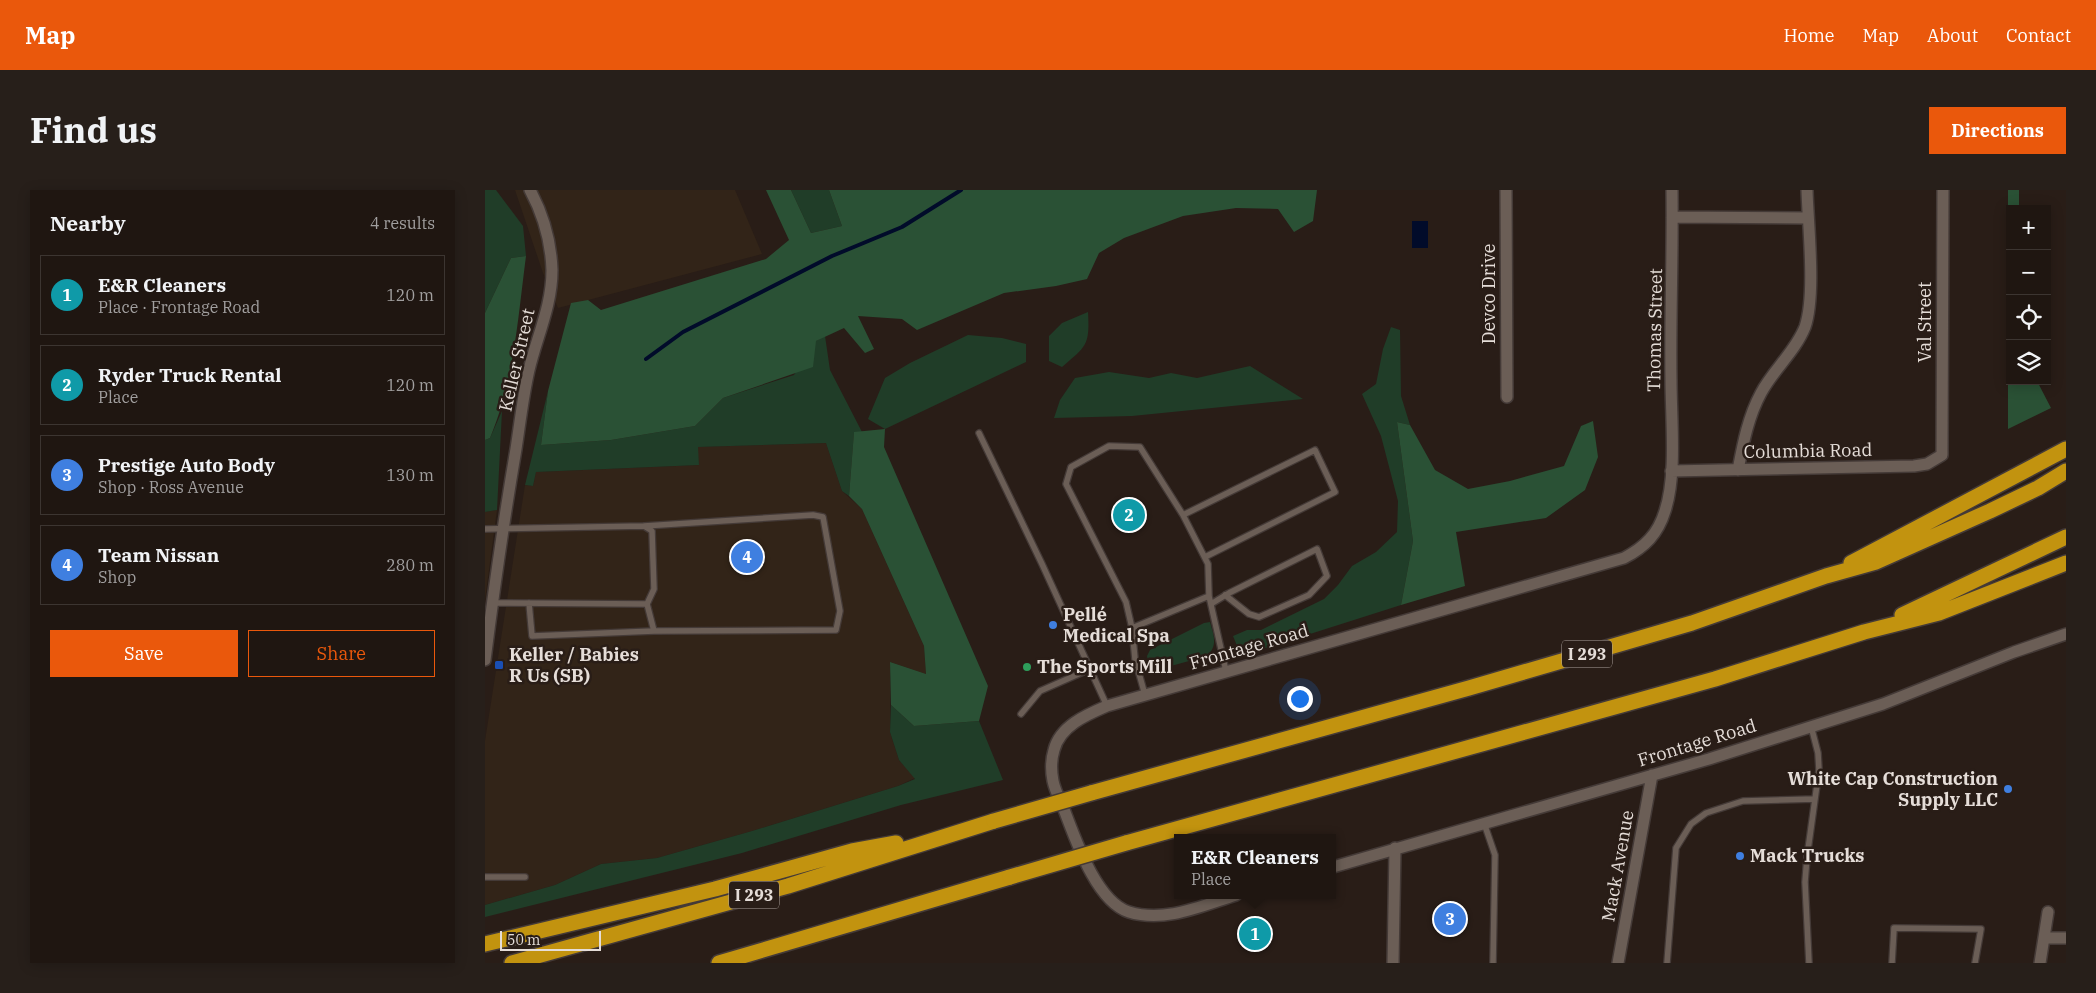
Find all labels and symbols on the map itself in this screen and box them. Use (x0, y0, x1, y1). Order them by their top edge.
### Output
street label: Devco Drive (1477, 244, 1500, 344)
street label: Thomas Street (1642, 268, 1667, 392)
street label: Val Street (1913, 282, 1936, 362)
street label: Keller Street (493, 306, 540, 414)
street label: Columbia Road (1743, 438, 1873, 463)
pin: 2 (1113, 496, 1145, 534)
pin: 4 (731, 538, 763, 576)
place label: Pellé Medical Spa (1063, 603, 1170, 647)
marker: Pellé Medical Spa (1047, 619, 1059, 631)
street label: Frontage Road (1187, 619, 1311, 675)
road number: I 293 (1562, 640, 1612, 668)
place label: Keller / Babies R Us (SB) (509, 643, 639, 687)
place label: The Sports Mill (1037, 655, 1172, 678)
marker: Keller / Babies R Us (SB) (493, 659, 505, 671)
marker: The Sports Mill (1021, 661, 1033, 673)
your location (1287, 686, 1313, 712)
street label: Frontage Road (1635, 714, 1759, 771)
place label: White Cap Construction Supply LLC (1787, 767, 1998, 811)
marker: White Cap Construction Supply LLC (2002, 783, 2014, 795)
street label: Mack Avenue (1596, 808, 1639, 923)
place label: Mack Trucks (1750, 844, 1865, 867)
marker: Mack Trucks (1734, 850, 1746, 862)
road number: I 293 (729, 882, 779, 908)
pin: 3 (1434, 900, 1466, 938)
pin: 1 (1239, 915, 1271, 953)
scale bar (500, 928, 601, 951)

